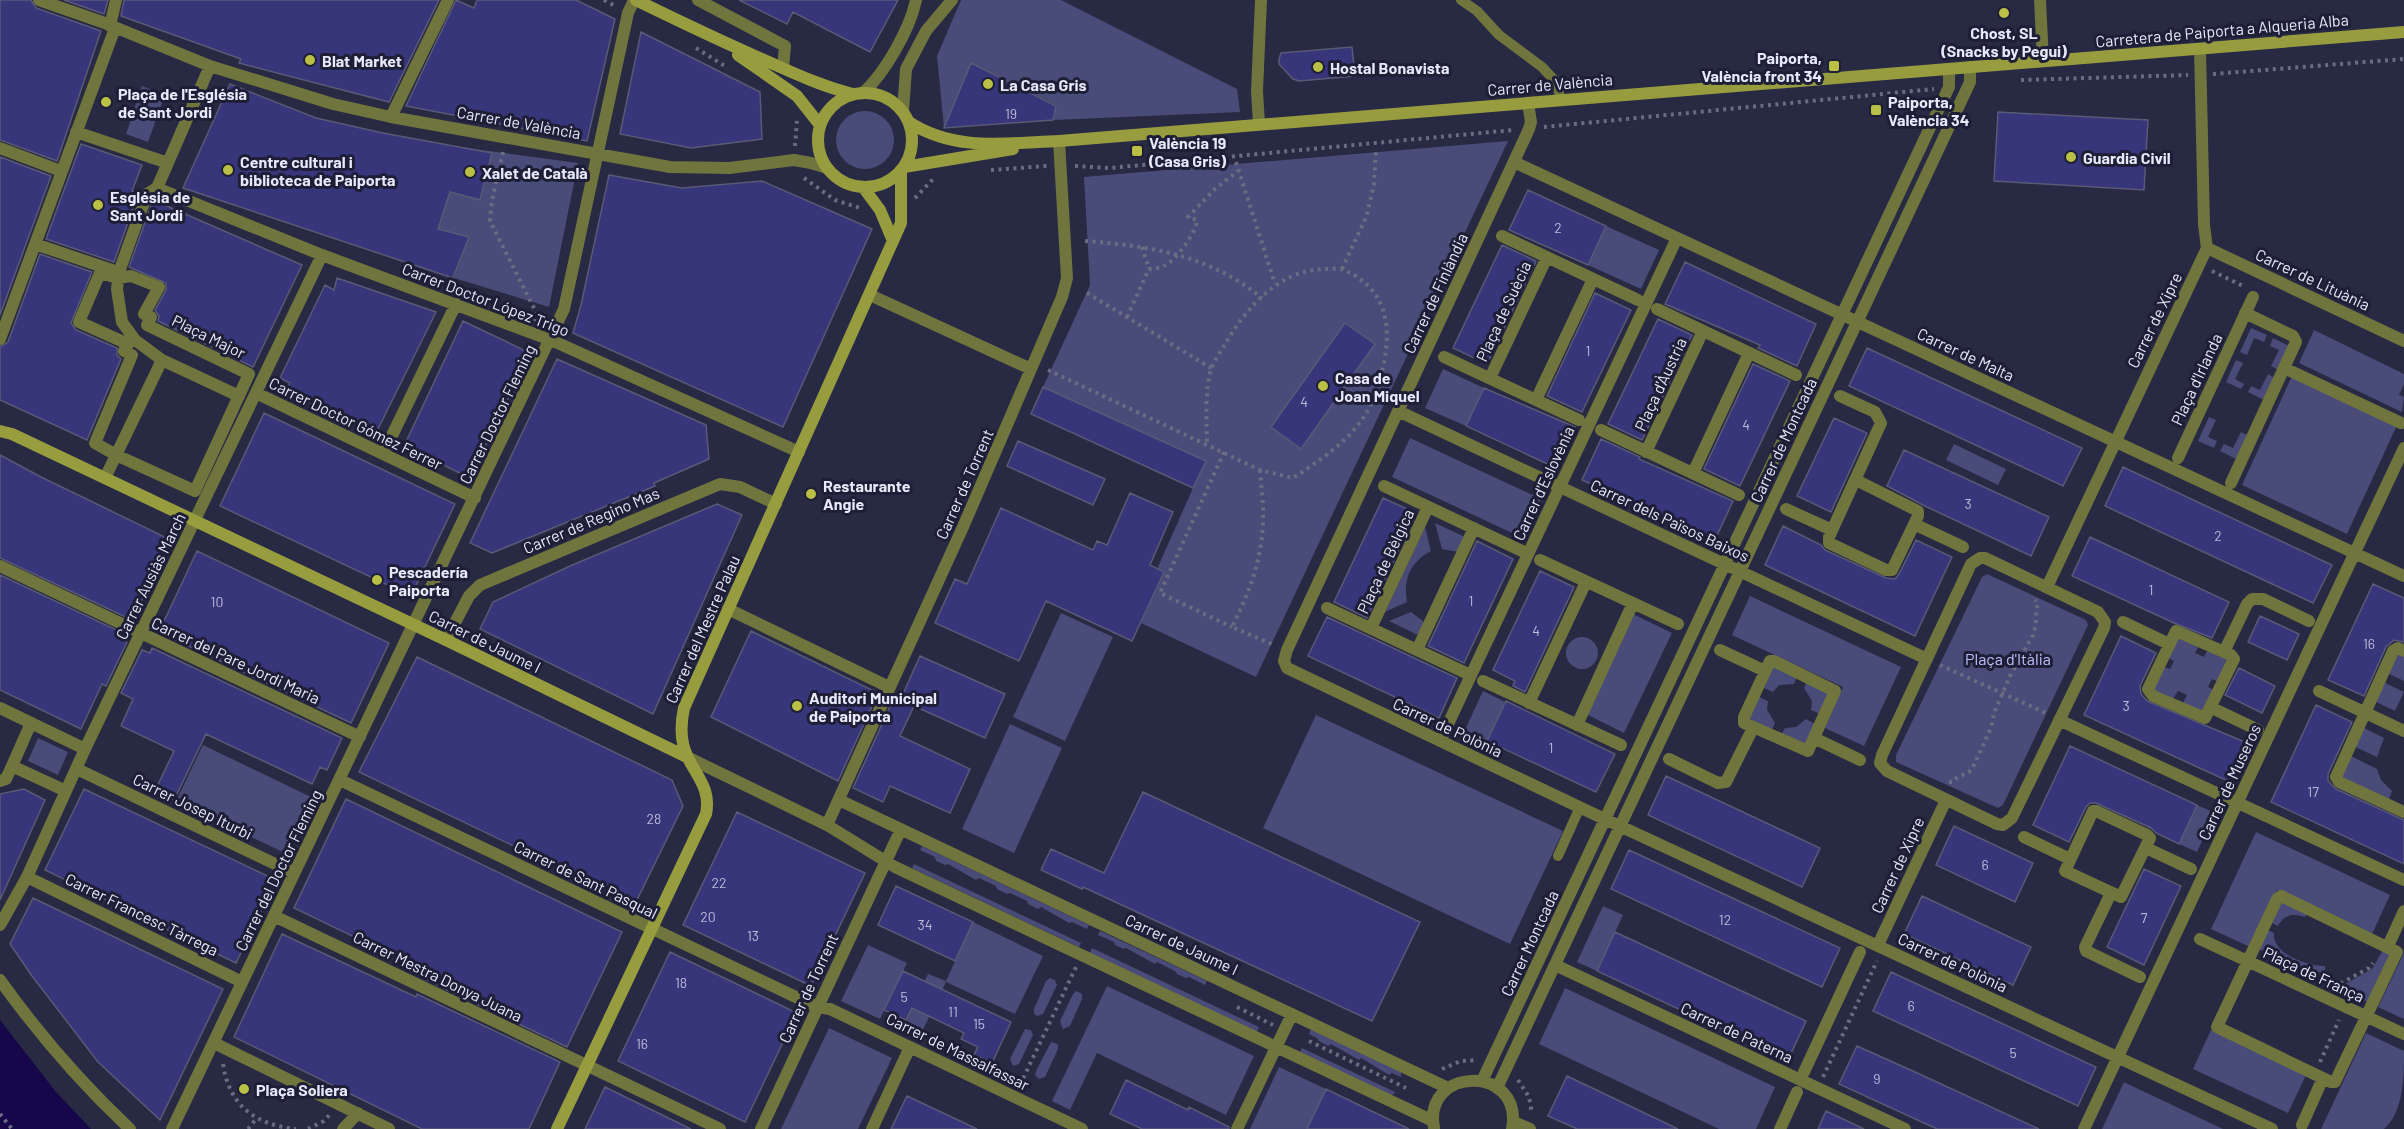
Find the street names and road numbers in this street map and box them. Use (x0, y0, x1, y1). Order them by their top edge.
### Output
street label: Carretera de Paiporta a Alqueria Alba (2095, 9, 2349, 51)
street label: Carrer de València (1487, 69, 1613, 99)
street label: Carrer de València (456, 102, 582, 142)
street label: Carrer de Finlàndia (1399, 230, 1471, 356)
street label: Carrer de Lituània (2253, 244, 2373, 314)
street label: Carrer Doctor López Trigo (400, 258, 572, 340)
street label: Plaça de Suècia (1471, 258, 1535, 364)
street label: Carrer de Xipre (2123, 269, 2185, 371)
street label: Plaça Major (169, 310, 249, 362)
street label: Carrer de Malta (1915, 323, 2017, 385)
street label: Plaça d'Irlanda (2166, 330, 2226, 428)
street label: Plaça d'Àustria (1630, 334, 1690, 434)
street label: Carrer Doctor Fleming (455, 341, 539, 487)
street label: Carrer Doctor Gómez Ferrer (266, 373, 446, 473)
street label: Carrer de Montcada (1746, 375, 1820, 505)
street label: Carrer d'Eslovènia (1508, 423, 1578, 543)
street label: Carrer de Torrent (931, 426, 997, 542)
street label: Carrer dels Països Baixos (1588, 475, 1752, 565)
street label: Carrer de Regino Mas (520, 483, 662, 557)
street label: Plaça de Bèlgica (1353, 506, 1417, 616)
street label: Carrer Ausiàs March (111, 510, 189, 642)
street label: Carrer del Mestre Palau (661, 552, 743, 706)
street label: Carrer de Jaume I (426, 606, 544, 676)
street label: Carrer del Pare Jordi Maria (149, 613, 323, 707)
street label: Carrer de Polònia (1390, 693, 1506, 761)
street label: Carrer de Museros (2194, 721, 2264, 843)
street label: Carrer Josep Iturbi (130, 769, 256, 843)
street label: Carrer del Doctor Fleming (231, 786, 325, 954)
street label: Carrer de Xipre (1866, 814, 1928, 916)
street label: Carrer de Sant Pasqual (511, 836, 661, 922)
street label: Carrer Francesc Tàrrega (62, 869, 222, 959)
street label: Carrer Montcada (1496, 887, 1562, 999)
street label: Carrer de Jaume I (1123, 910, 1241, 978)
street label: Carrer Mestra Donya Juana (350, 927, 526, 1025)
street label: Carrer de Polònia (1895, 928, 2011, 996)
street label: Carrer de Torrent (774, 930, 842, 1046)
street label: Plaça de França (2260, 942, 2368, 1006)
street label: Carrer de Paterna (1678, 998, 1796, 1066)
street label: Carrer de Massalfassar (883, 1008, 1033, 1094)

